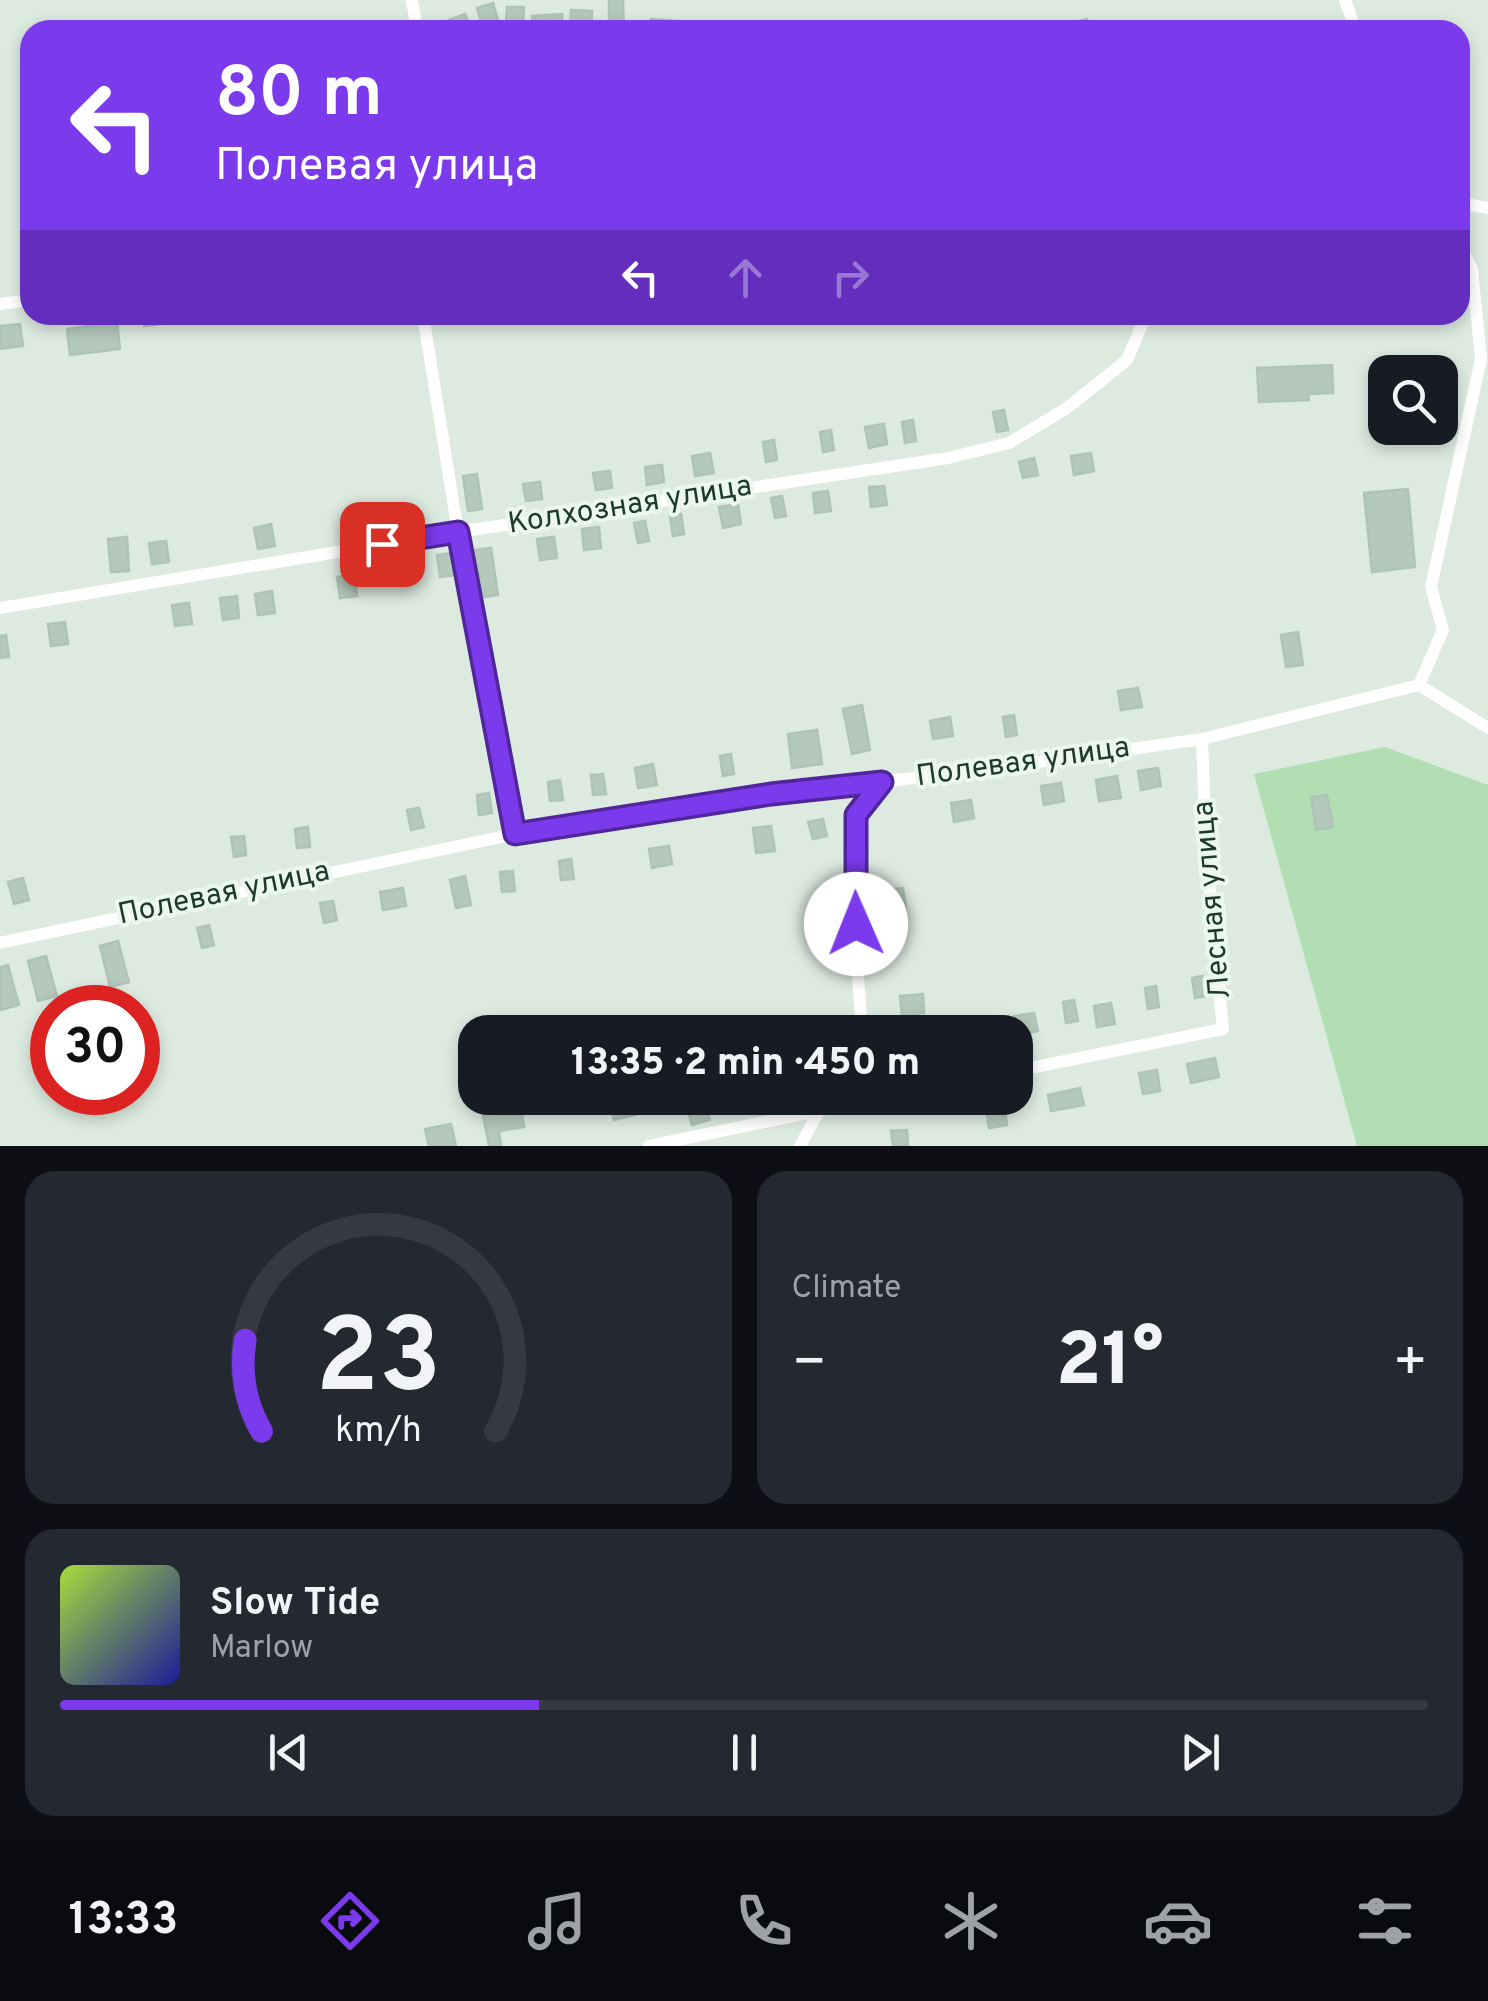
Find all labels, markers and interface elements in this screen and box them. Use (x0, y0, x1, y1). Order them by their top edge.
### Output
text: 80 m (215, 52, 383, 141)
icon: left (50, 60, 180, 190)
text: Полевая улица (215, 139, 538, 196)
icon: left (613, 250, 668, 305)
icon: ahead (718, 250, 773, 305)
icon: right (823, 250, 878, 305)
map controls (1368, 355, 1458, 445)
button: search (1368, 355, 1458, 445)
street label: Колхозная улица (505, 468, 755, 544)
pin (340, 502, 425, 587)
icon: arrive (355, 517, 410, 572)
street label: Полевая улица (914, 730, 1132, 796)
street label: Лесная улица (1186, 799, 1240, 1001)
street label: Полевая улица (115, 854, 333, 934)
position arrow (804, 872, 908, 976)
speed limit sign: 30 (30, 985, 160, 1115)
text: 13:35 · 2 min · 450 m (571, 1040, 920, 1089)
text: Climate (792, 1269, 901, 1309)
text: 23 (315, 1297, 441, 1429)
text: 21° (1056, 1317, 1164, 1412)
text: − (792, 1330, 827, 1400)
text: + (1393, 1330, 1428, 1400)
text: km/h (335, 1409, 422, 1455)
text: Slow Tide (210, 1580, 380, 1629)
text: Marlow (210, 1629, 313, 1669)
icon: previous (261, 1725, 316, 1780)
icon: pause (717, 1725, 772, 1780)
icon: next (1173, 1725, 1228, 1780)
icon: directions (315, 1886, 385, 1956)
icon: music (522, 1886, 592, 1956)
icon: phone (729, 1886, 799, 1956)
icon: climate (936, 1886, 1006, 1956)
icon: car (1143, 1886, 1213, 1956)
icon: filters (1350, 1886, 1420, 1956)
text: 13:33 (68, 1893, 178, 1950)

